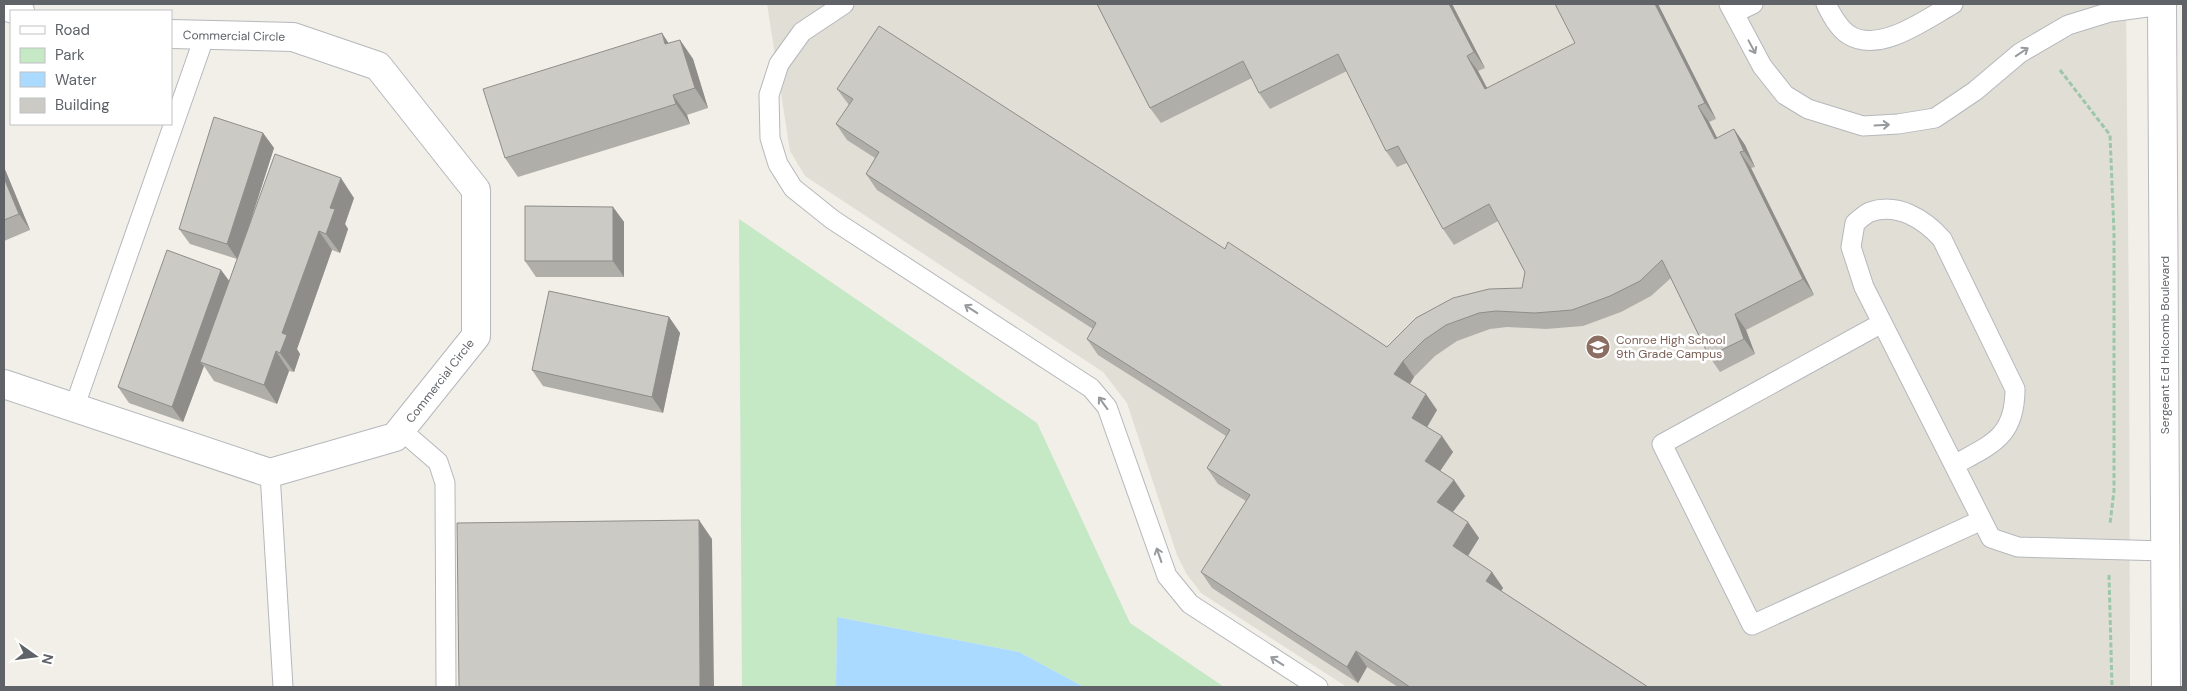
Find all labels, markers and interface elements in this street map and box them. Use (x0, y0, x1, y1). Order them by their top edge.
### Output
legend (10, 10, 172, 125)
text: Road (55, 20, 90, 40)
street label: Commercial Circle (183, 27, 285, 45)
one-way arrow (1748, 39, 1757, 54)
text: Park (55, 45, 85, 65)
one-way arrow (2015, 47, 2029, 57)
text: Water (55, 70, 97, 90)
text: Building (55, 95, 110, 115)
one-way arrow (1874, 120, 1890, 130)
street label: Sergeant Ed Holcomb Boulevard (2157, 256, 2173, 434)
one-way arrow (964, 304, 978, 315)
place label: Conroe High School 9th Grade Campus (1616, 332, 1725, 362)
school or university icon: Conroe High School 9th Grade Campus (1585, 334, 1611, 360)
street label: Commercial Circle (402, 336, 478, 426)
one-way arrow (1098, 396, 1108, 410)
one-way arrow (1154, 547, 1164, 563)
north arrow (10, 631, 60, 681)
text: N (38, 652, 58, 666)
one-way arrow (1270, 655, 1284, 665)

